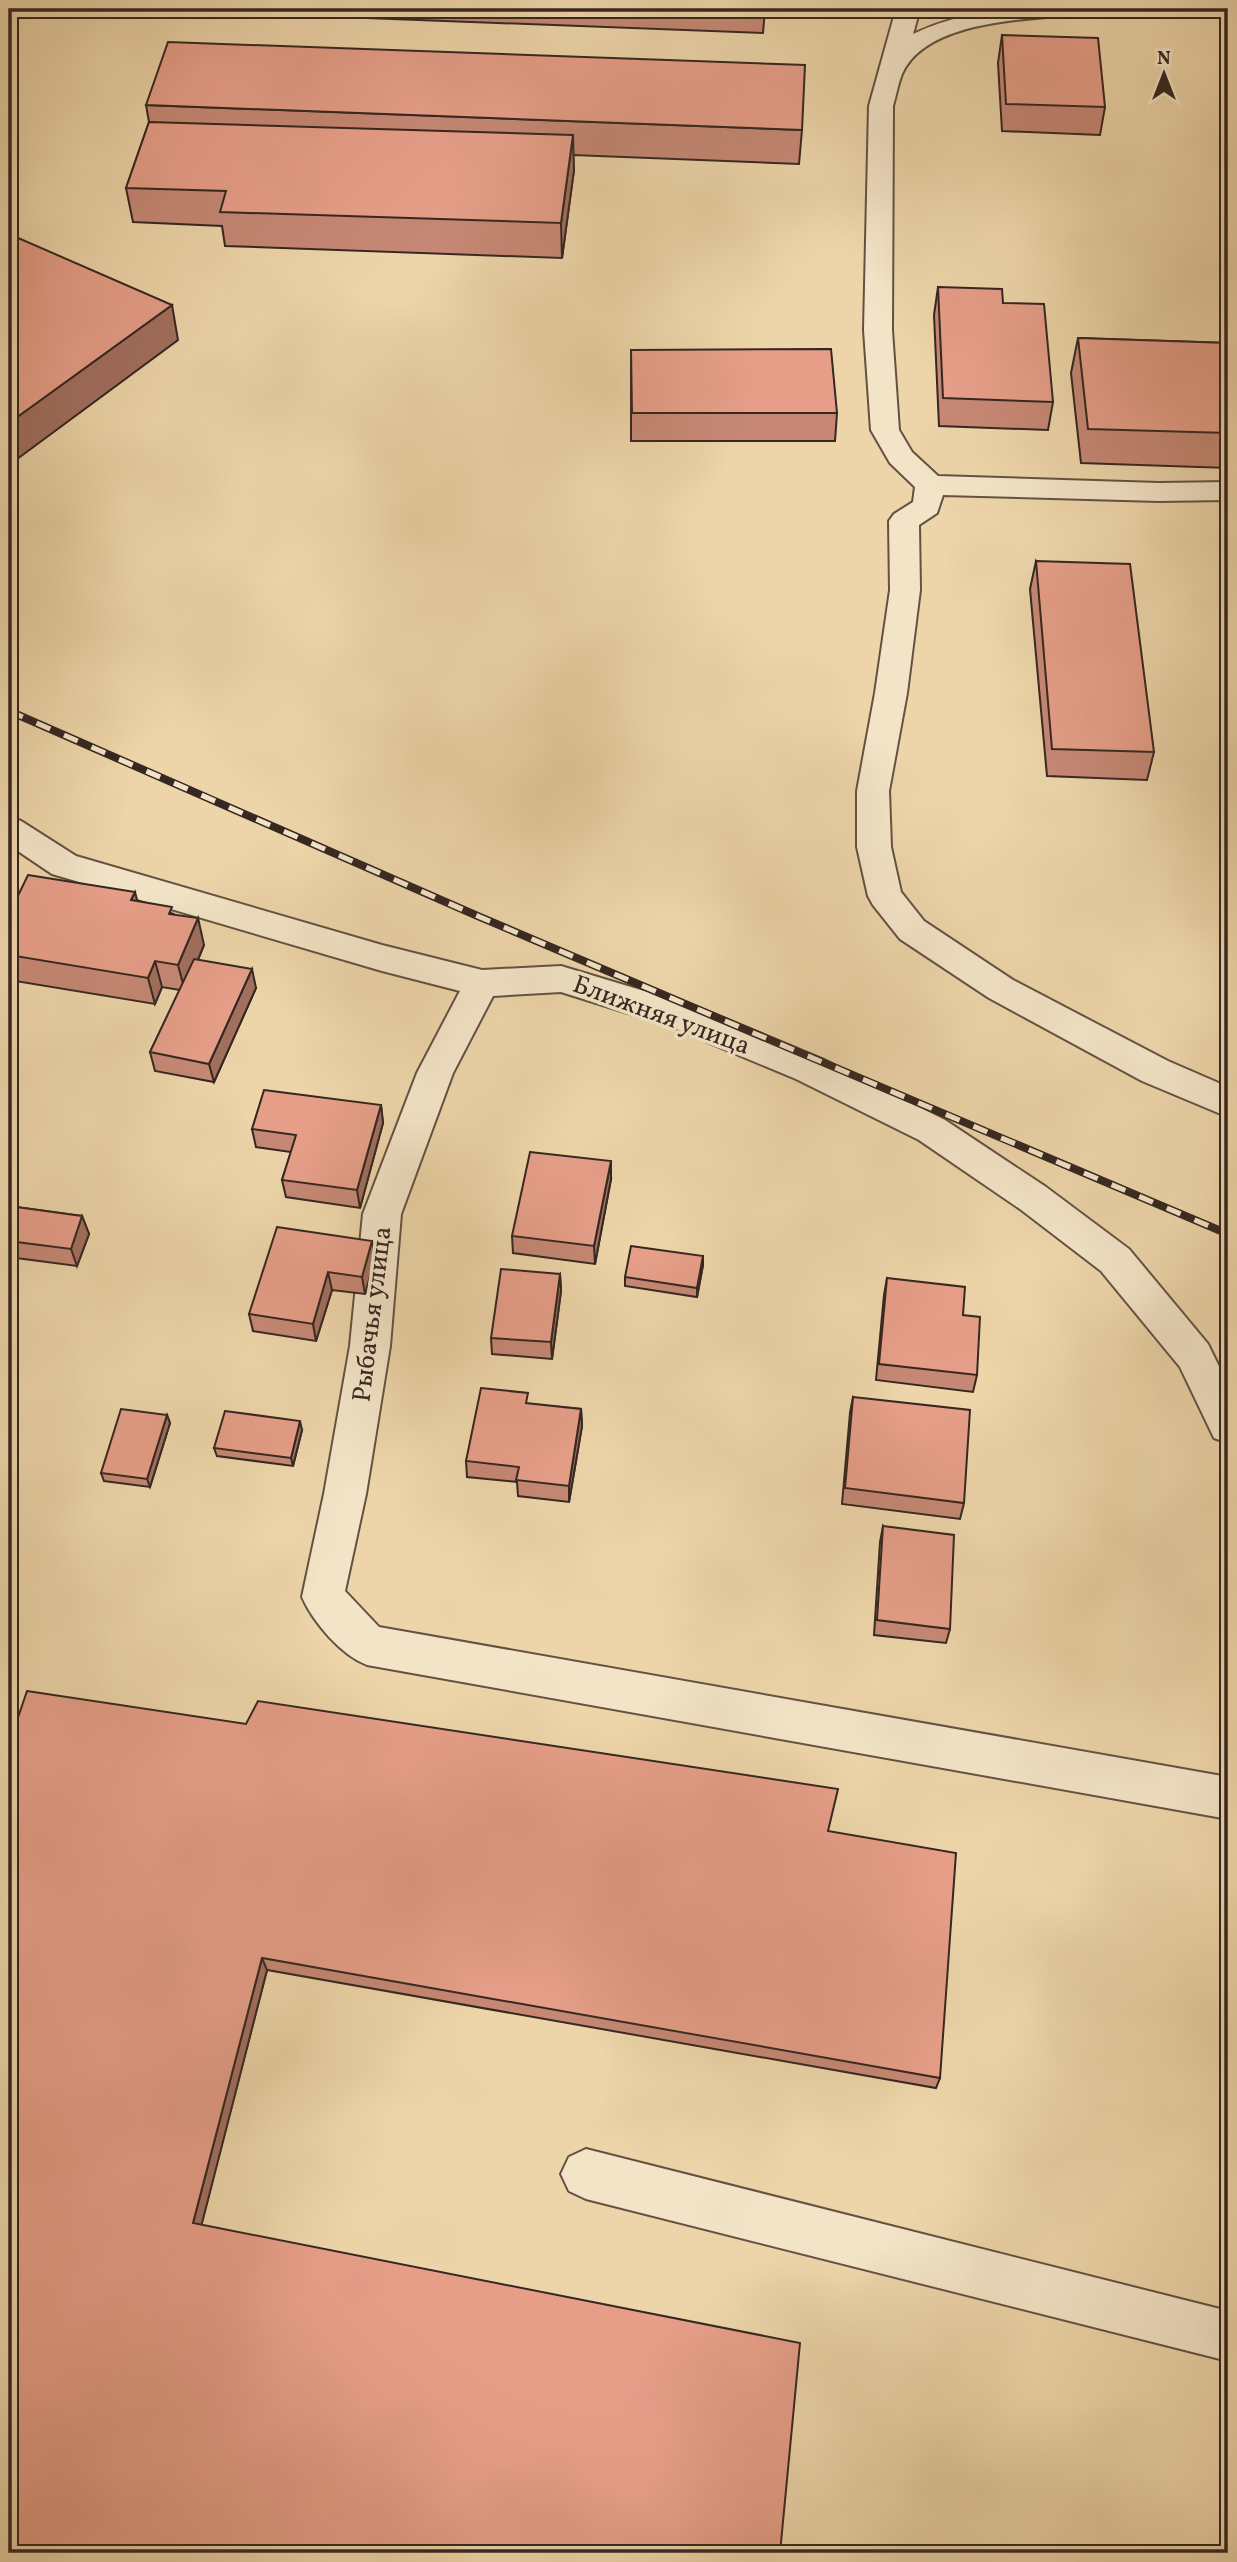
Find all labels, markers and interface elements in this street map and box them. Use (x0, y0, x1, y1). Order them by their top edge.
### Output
north arrow (1128, 38, 1198, 108)
text: N (1157, 46, 1171, 72)
street label: Ближняя улица (568, 967, 755, 1065)
street label: Рыбачья улица (344, 1224, 402, 1404)

